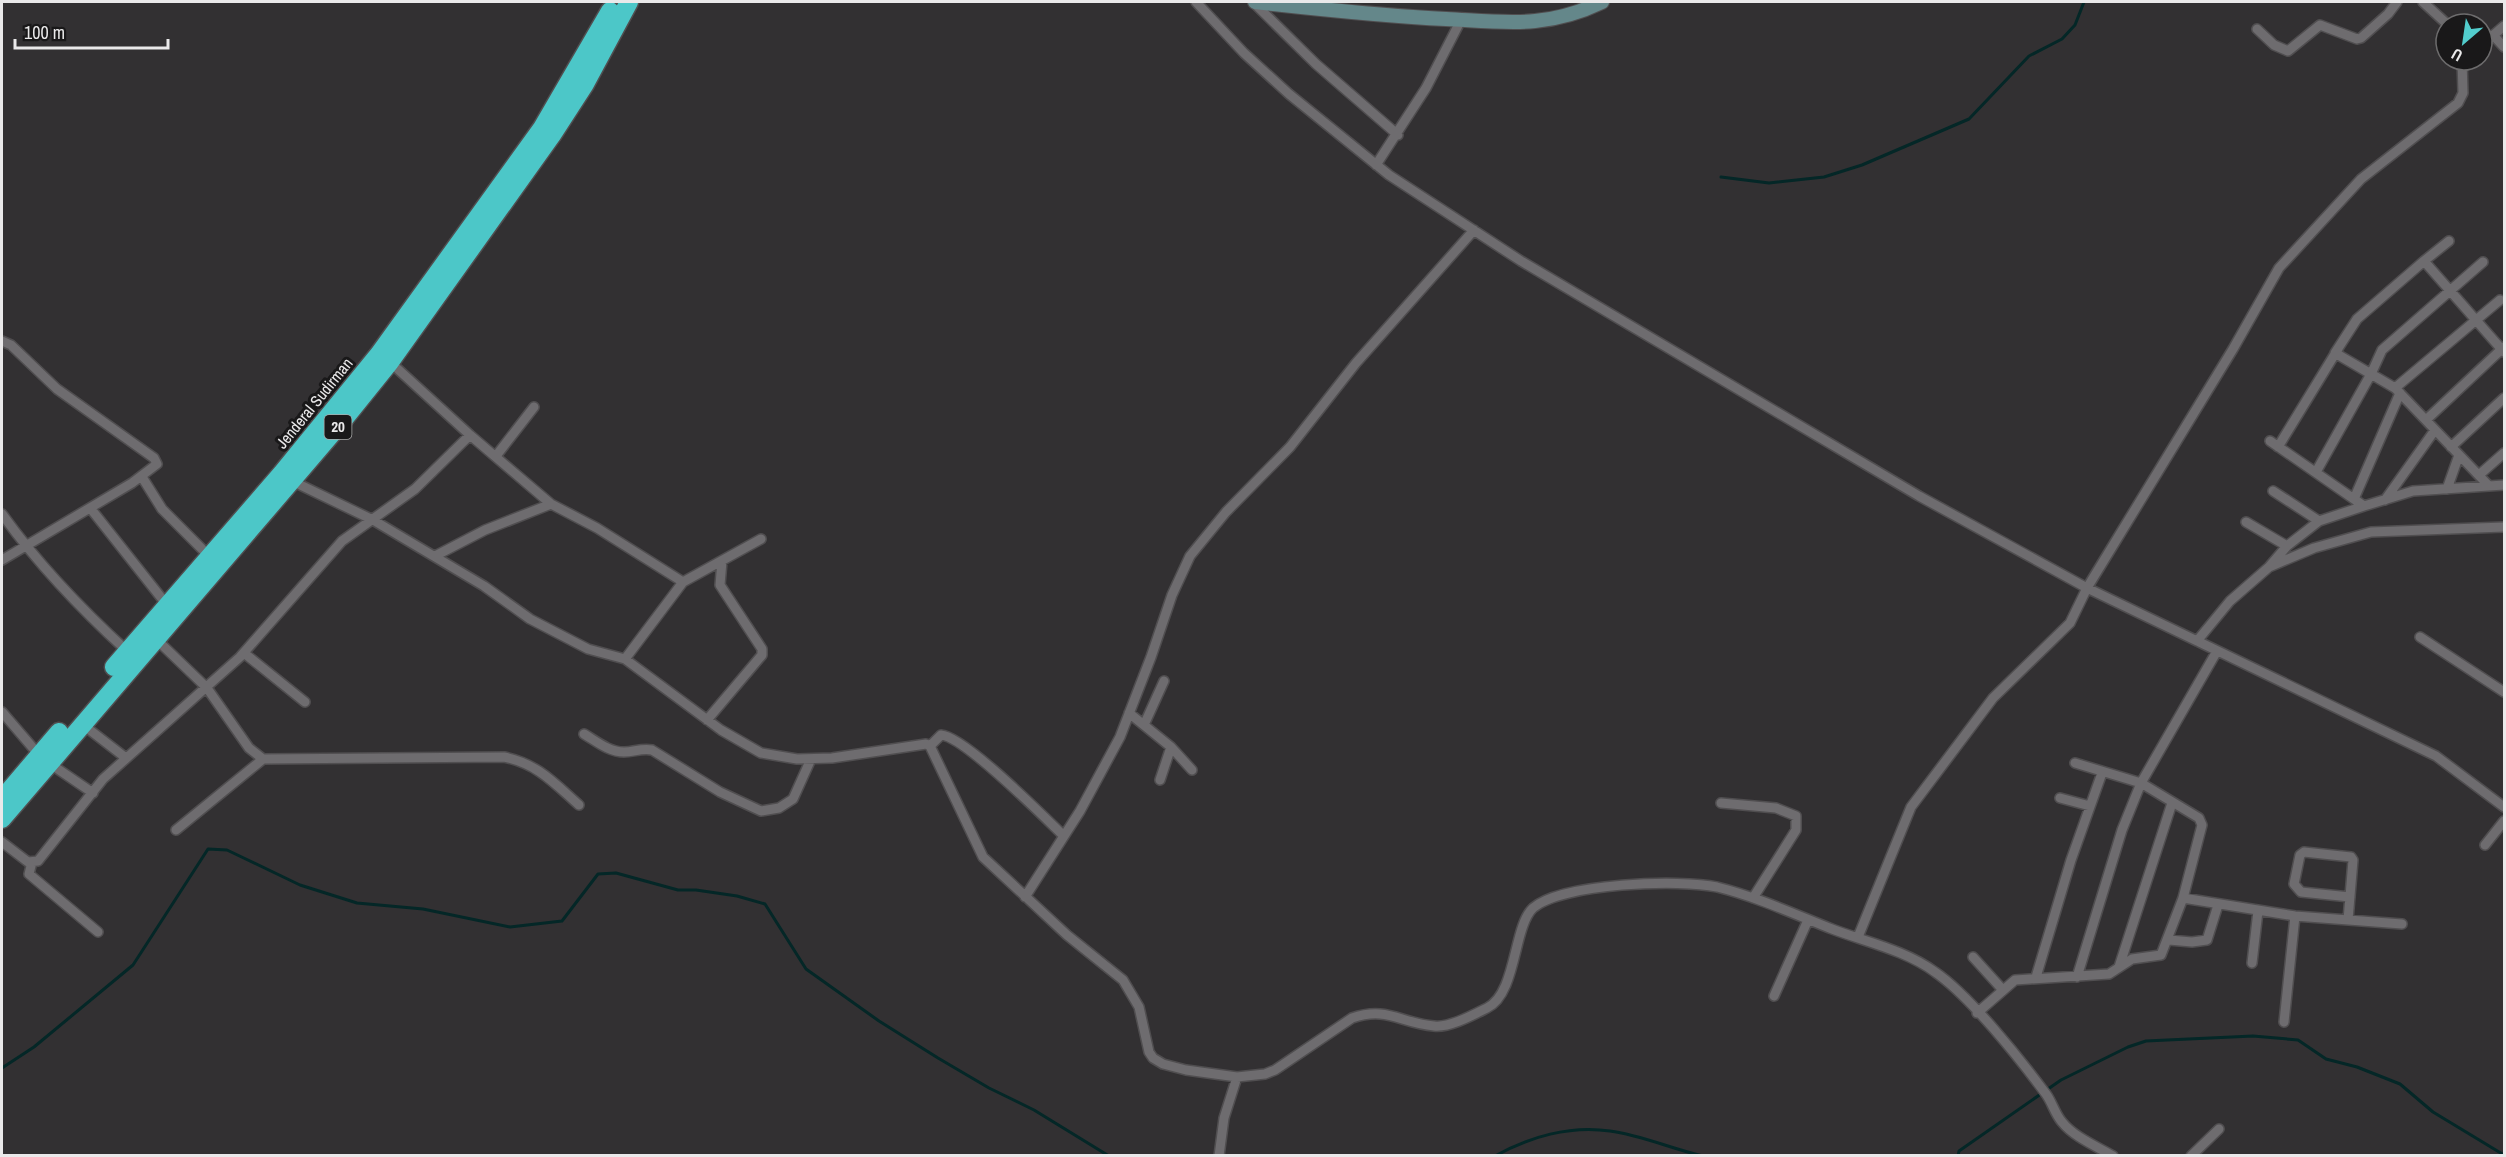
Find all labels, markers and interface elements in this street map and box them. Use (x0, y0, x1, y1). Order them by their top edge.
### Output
scale bar (15, 12, 168, 50)
north arrow (2434, 12, 2494, 72)
text: 100 m (24, 20, 65, 45)
text: U (2447, 43, 2466, 67)
street label: Jenderal Sudirman (271, 353, 357, 453)
road number: 20 (324, 415, 352, 439)

